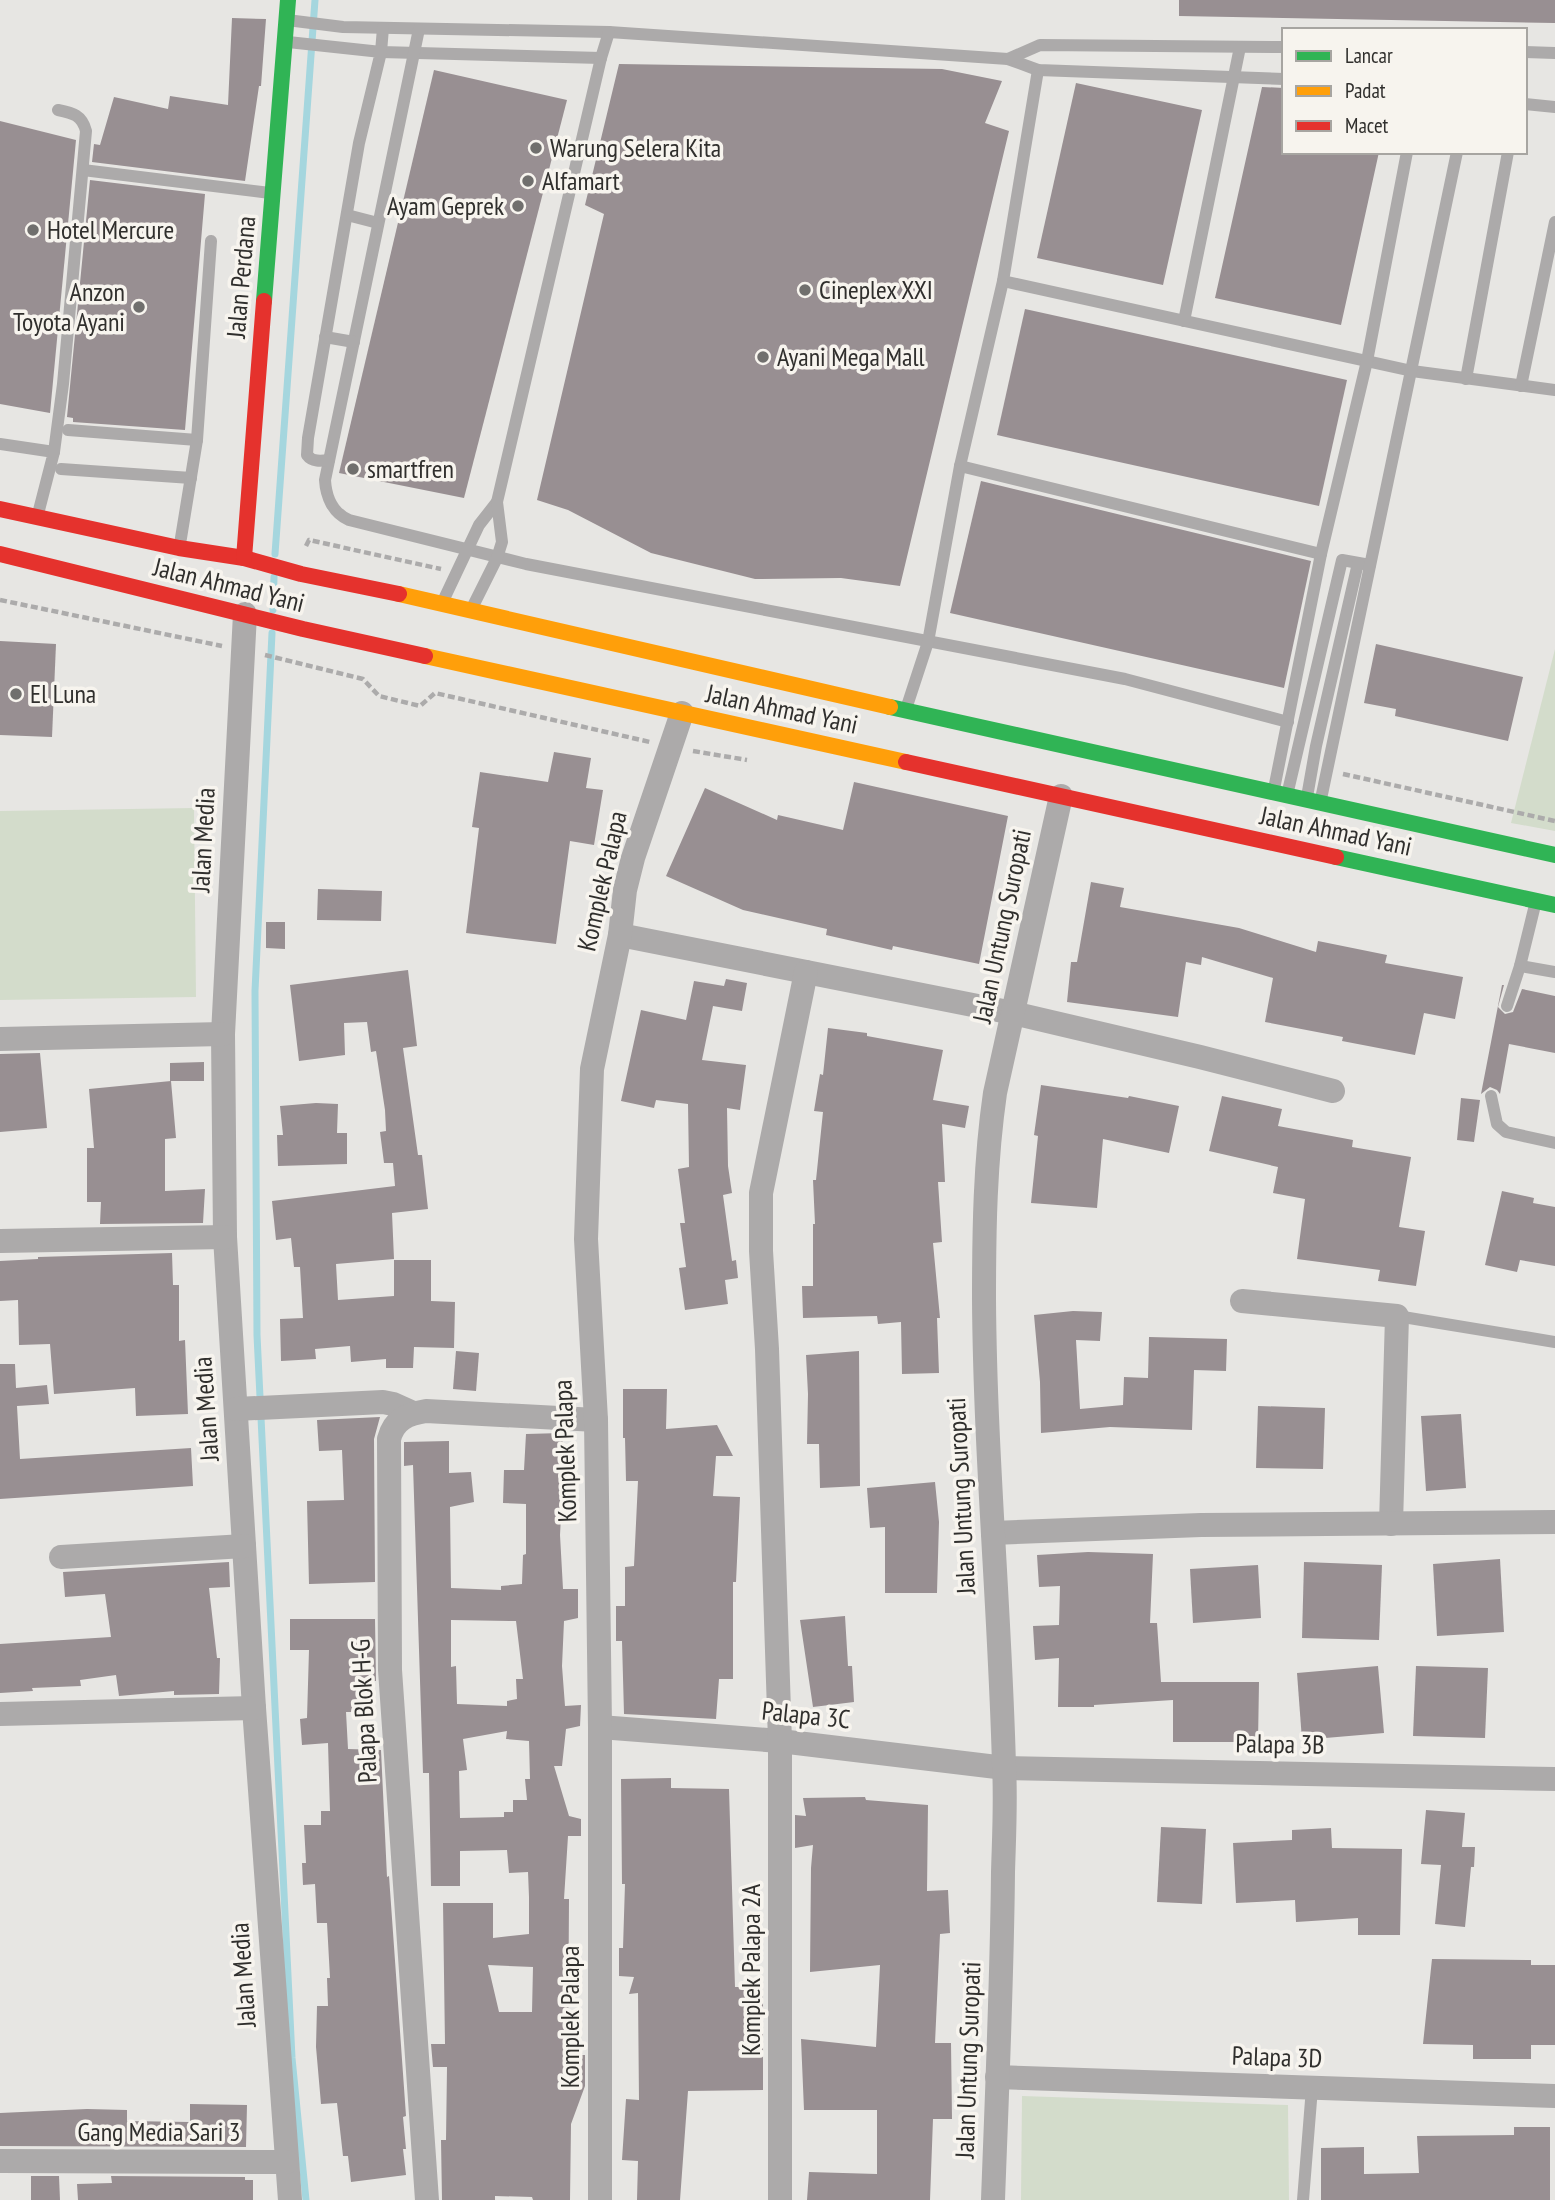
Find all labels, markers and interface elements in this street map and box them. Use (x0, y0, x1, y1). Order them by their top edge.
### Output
legend (1282, 28, 1527, 154)
text: Lancar (1345, 42, 1393, 69)
text: Padat (1345, 77, 1386, 104)
text: Macet (1345, 112, 1389, 139)
place label: Warung Selera Kita (550, 131, 721, 164)
marker: Warung Selera Kita (528, 140, 544, 156)
place label: Alfamart (542, 164, 620, 197)
marker: Alfamart (520, 173, 536, 189)
place label: Ayam Geprek (387, 189, 504, 222)
marker: Ayam Geprek (510, 198, 526, 214)
place label: Hotel Mercure (47, 213, 174, 246)
street label: Jalan Perdana (219, 215, 262, 340)
marker: Hotel Mercure (25, 222, 41, 238)
place label: Cineplex XXI (819, 273, 933, 306)
place label: Anzon Toyota Ayani (13, 275, 125, 338)
marker: Cineplex XXI (797, 282, 813, 298)
marker: Anzon Toyota Ayani (131, 299, 147, 315)
place label: Ayani Mega Mall (777, 340, 925, 373)
marker: Ayani Mega Mall (755, 349, 771, 365)
place label: smartfren (367, 452, 454, 485)
marker: smartfren (345, 461, 361, 477)
street label: Jalan Ahmad Yani (149, 550, 308, 619)
street label: Jalan Ahmad Yani (702, 676, 861, 741)
place label: El Luna (30, 677, 96, 710)
marker: El Luna (8, 686, 24, 702)
street label: Jalan Media (183, 787, 222, 894)
street label: Jalan Ahmad Yani (1256, 798, 1415, 863)
street label: Komplek Palapa (569, 808, 634, 954)
street label: Jalan Untung Suropati (965, 826, 1038, 1027)
street label: Jalan Media (185, 1356, 226, 1463)
street label: Komplek Palapa (546, 1379, 583, 1523)
street label: Jalan Untung Suropati (939, 1397, 982, 1596)
street label: Palapa Blok H-G (343, 1638, 384, 1784)
street label: Palapa 3C (760, 1693, 852, 1736)
street label: Palapa 3B (1235, 1726, 1325, 1761)
street label: Komplek Palapa 2A (734, 1883, 767, 2056)
street label: Jalan Media (222, 1922, 263, 2029)
street label: Komplek Palapa (553, 1946, 586, 2088)
street label: Jalan Untung Suropati (948, 1961, 987, 2160)
street label: Palapa 3D (1231, 2038, 1323, 2075)
street label: Gang Media Sari 3 (78, 2115, 240, 2148)

